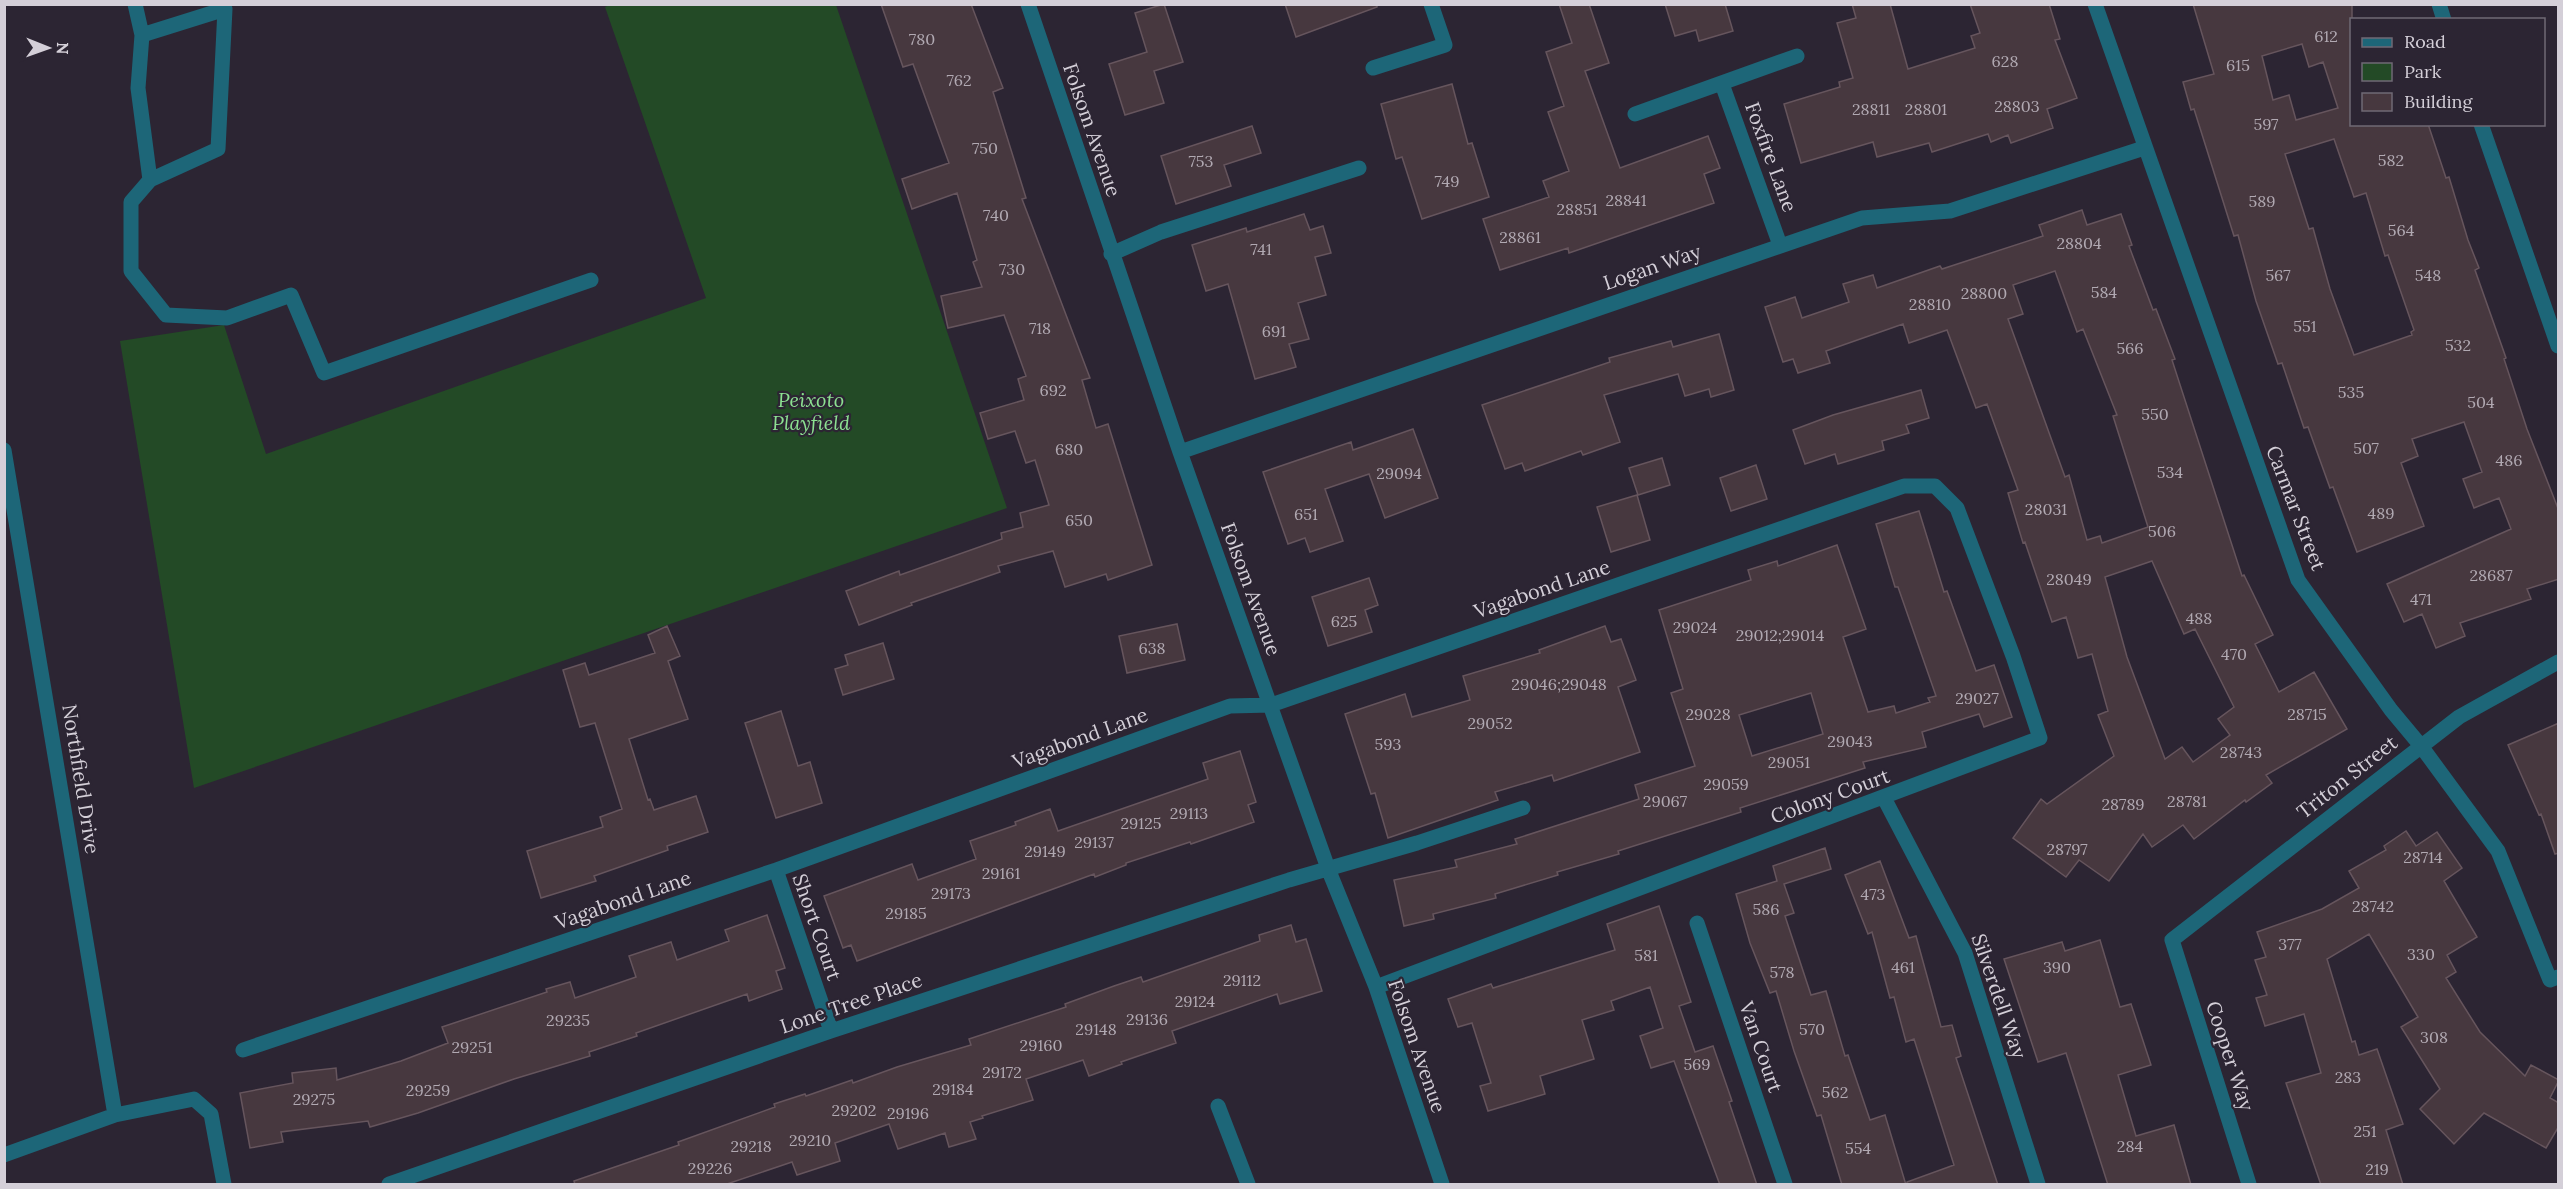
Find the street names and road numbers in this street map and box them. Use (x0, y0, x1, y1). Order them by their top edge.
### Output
street label: Folsom Avenue (1058, 60, 1127, 200)
street label: Foxfire Lane (1740, 98, 1803, 215)
street label: Logan Way (1600, 238, 1704, 295)
street label: Carmar Street (2261, 442, 2332, 574)
street label: Folsom Avenue (1216, 519, 1287, 659)
street label: Vagabond Lane (1470, 553, 1613, 624)
street label: Vagabond Lane (1008, 701, 1151, 774)
street label: Northfield Drive (57, 702, 106, 856)
street label: Triton Street (2291, 729, 2402, 824)
street label: Colony Court (1767, 762, 1893, 829)
street label: Vagabond Lane (551, 864, 694, 935)
street label: Short Court (788, 870, 847, 984)
street label: Silverdell Way (1966, 930, 2033, 1062)
street label: Lone Tree Place (777, 966, 925, 1039)
street label: Folsom Avenue (1383, 976, 1452, 1116)
street label: Van Court (1734, 997, 1789, 1096)
street label: Cooper Way (2201, 998, 2260, 1114)

